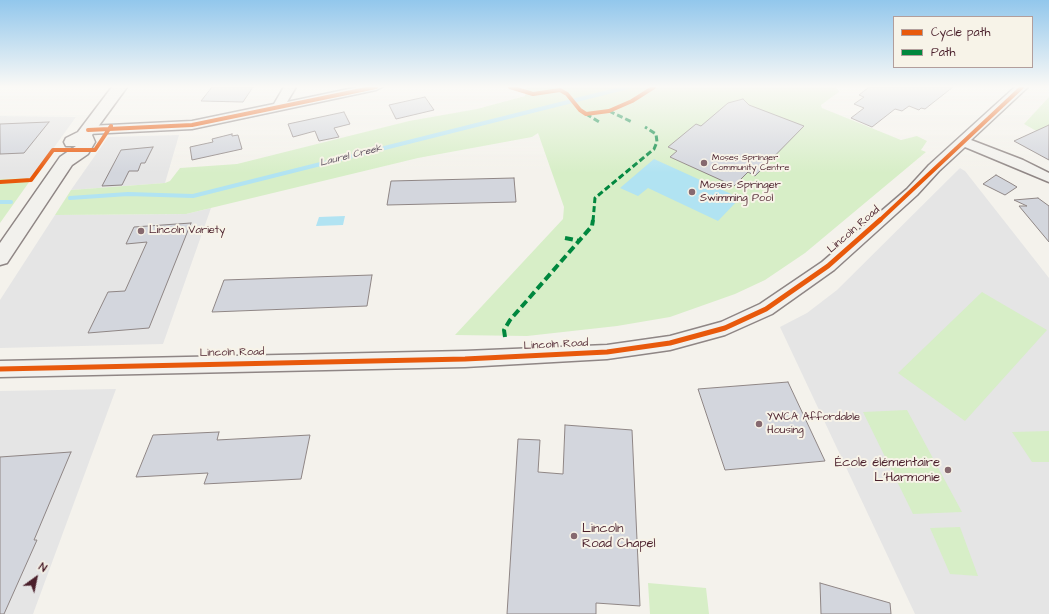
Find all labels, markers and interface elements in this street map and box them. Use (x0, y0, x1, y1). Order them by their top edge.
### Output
legend (893, 16, 1033, 68)
text: Cycle path (931, 24, 990, 41)
text: Path (931, 44, 956, 61)
water label: Laurel Creek (319, 143, 383, 169)
place label: Moses Springer Community Centre (712, 153, 789, 174)
marker: Moses Springer Community Centre (699, 158, 709, 168)
place label: Moses Springer Swimming Pool (700, 179, 781, 205)
marker: Moses Springer Swimming Pool (687, 187, 697, 197)
street label: Lincoln Road (825, 204, 883, 256)
place label: Lincoln Variety (149, 224, 225, 238)
marker: Lincoln Variety (136, 226, 146, 236)
street label: Lincoln Road (523, 337, 589, 353)
street label: Lincoln Road (199, 346, 265, 360)
place label: YWCA Affordable Housing (767, 411, 860, 437)
marker: YWCA Affordable Housing (754, 419, 764, 429)
place label: École élémentaire L'Harmonie (835, 455, 940, 486)
marker: École élémentaire L'Harmonie (943, 465, 953, 475)
place label: Lincoln Road Chapel (582, 521, 656, 552)
marker: Lincoln Road Chapel (569, 531, 579, 541)
north arrow (16, 558, 56, 598)
text: N (36, 559, 50, 576)

